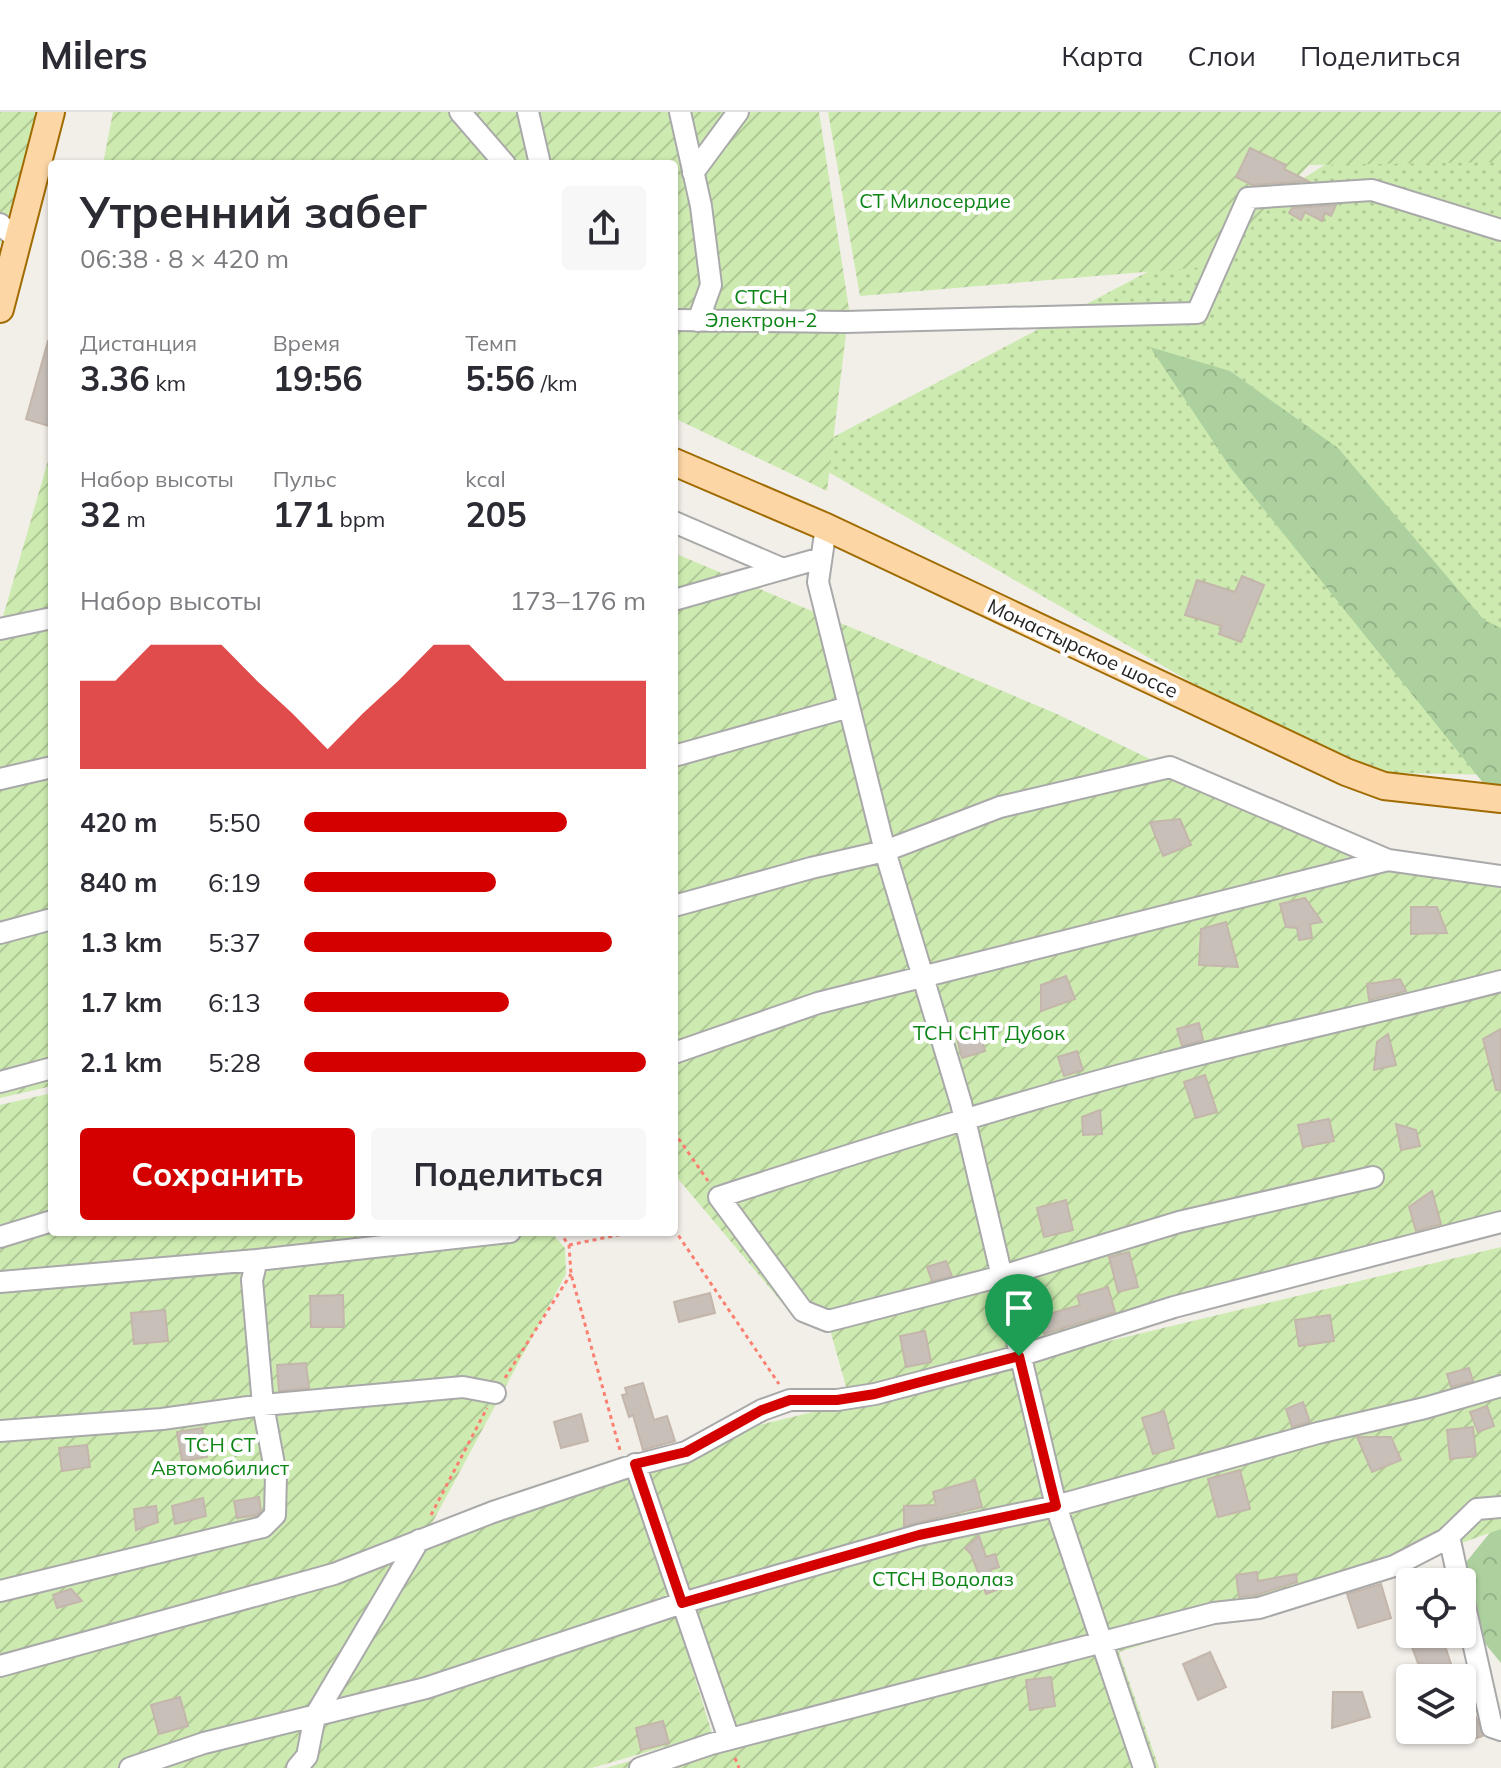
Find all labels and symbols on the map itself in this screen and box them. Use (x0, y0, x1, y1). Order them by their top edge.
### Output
park label: СТ Милосердие (859, 188, 1011, 213)
park label: СТСН Электрон-2 (705, 284, 817, 332)
street label: Монастырское шоссе (984, 593, 1182, 703)
park label: ТСН СНТ Дубок (913, 1020, 1065, 1045)
pin (985, 1274, 1053, 1356)
park label: ТСН СТ Автомобилист (151, 1432, 290, 1480)
park label: СТСН Водолаз (872, 1566, 1014, 1591)

